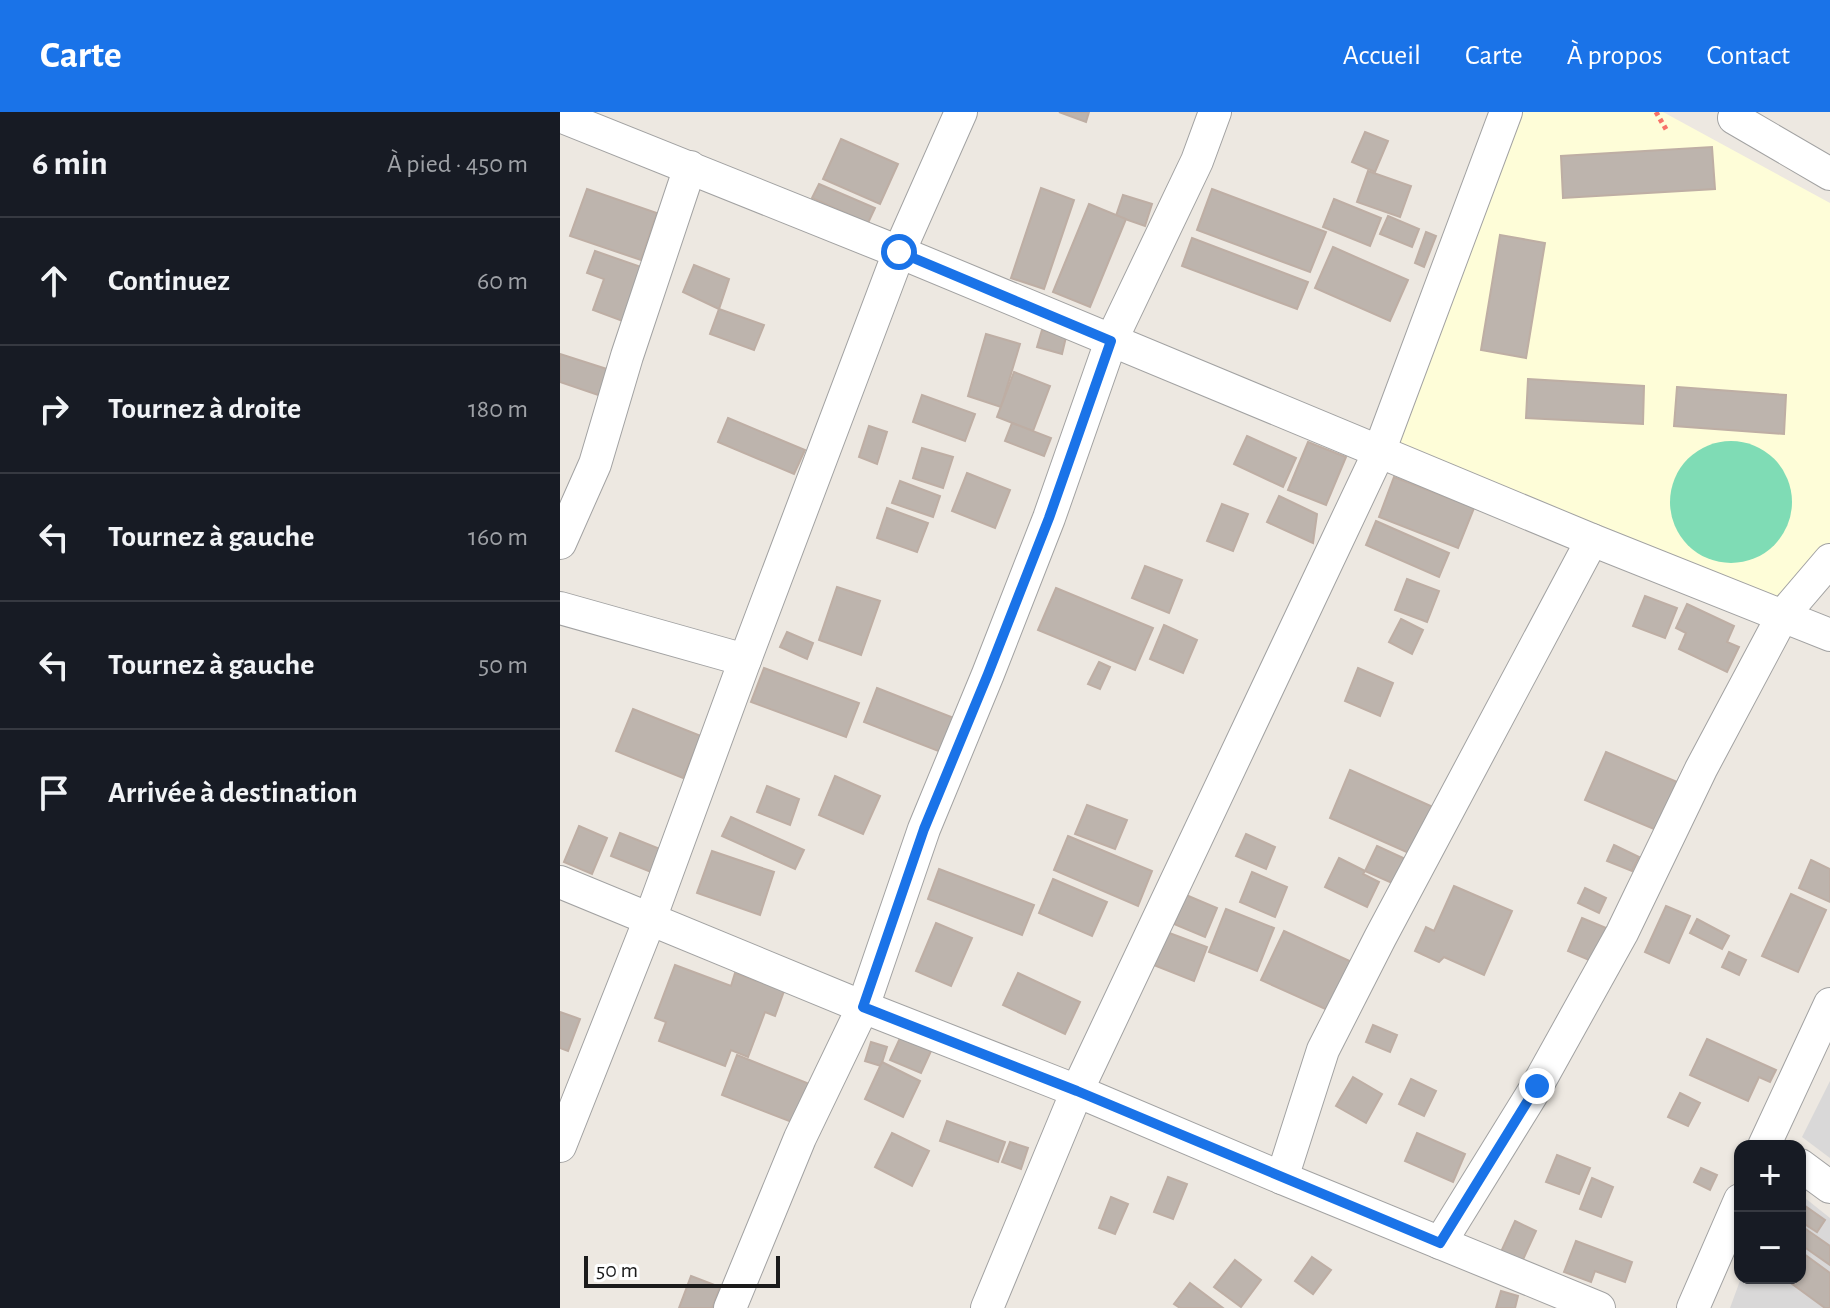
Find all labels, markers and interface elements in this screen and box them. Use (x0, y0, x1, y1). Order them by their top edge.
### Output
text: Carte (40, 37, 122, 75)
text: Accueil (1343, 42, 1421, 70)
text: Carte (1465, 42, 1523, 70)
text: À propos (1567, 42, 1663, 70)
text: Contact (1707, 42, 1790, 70)
text: 6 min (32, 147, 108, 181)
text: À pied · 450 m (387, 151, 528, 177)
route start (881, 234, 917, 270)
icon: ahead (32, 259, 76, 303)
text: Continuez (108, 266, 230, 296)
text: 60 m (477, 268, 528, 294)
icon: right (32, 387, 76, 431)
text: Tournez à droite (108, 394, 301, 424)
text: 180 m (468, 396, 528, 422)
icon: left (32, 515, 76, 559)
text: Tournez à gauche (108, 522, 315, 552)
text: 160 m (468, 524, 528, 550)
icon: left (32, 643, 76, 687)
text: Tournez à gauche (108, 650, 315, 680)
text: 50 m (478, 652, 528, 678)
icon: arrive (32, 771, 76, 815)
text: Arrivée à destination (108, 778, 358, 808)
route end (1519, 1068, 1555, 1104)
map controls (1734, 1140, 1806, 1284)
button: + (1734, 1140, 1806, 1212)
button: − (1734, 1212, 1806, 1284)
scale bar (584, 1252, 780, 1288)
text: 50 m (596, 1259, 638, 1281)

